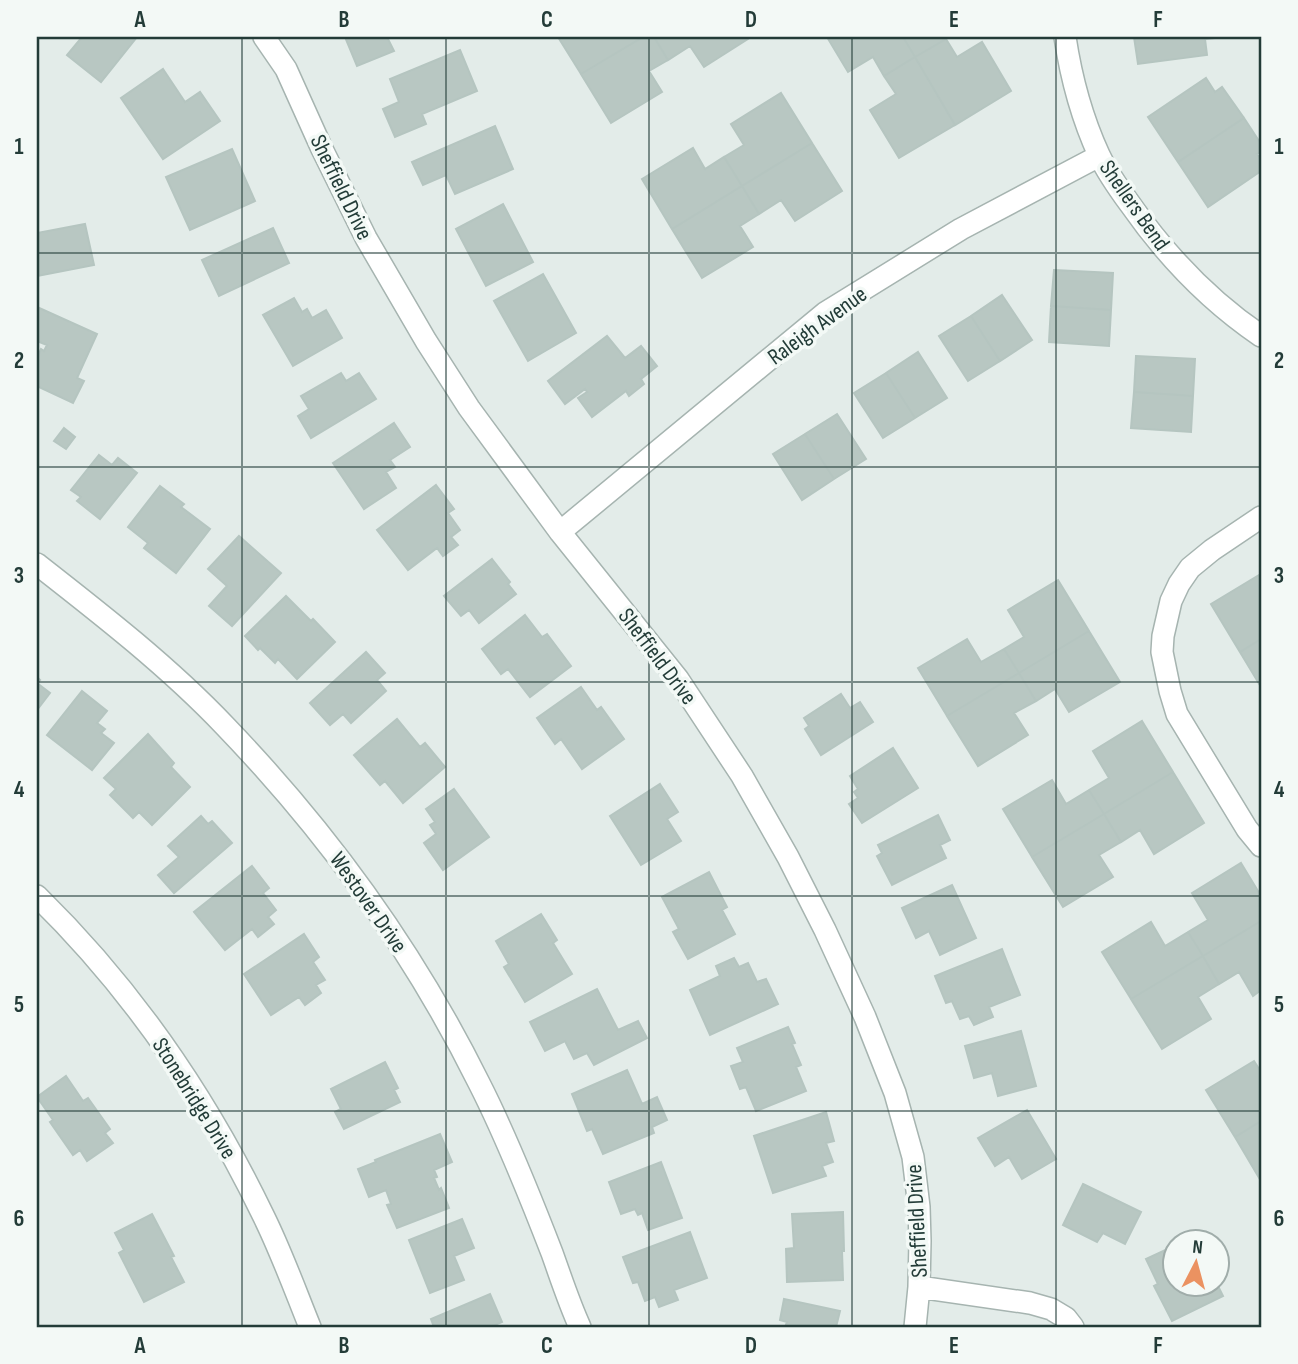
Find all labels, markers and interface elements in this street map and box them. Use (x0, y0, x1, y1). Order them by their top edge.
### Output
text: A (134, 6, 147, 34)
text: B (339, 6, 350, 34)
text: C (541, 6, 553, 34)
text: D (745, 6, 757, 34)
text: E (949, 6, 959, 34)
text: F (1153, 6, 1163, 34)
street label: Sheffield Drive (304, 130, 379, 245)
text: 1 (14, 133, 24, 161)
text: 1 (1274, 133, 1284, 161)
street label: Shellers Bend (1093, 155, 1175, 256)
street label: Raleigh Avenue (762, 280, 873, 371)
text: 2 (14, 347, 24, 375)
text: 2 (1274, 347, 1284, 375)
text: 3 (14, 562, 24, 590)
text: 3 (1274, 562, 1284, 590)
street label: Sheffield Drive (612, 603, 702, 710)
text: 4 (14, 776, 25, 804)
text: 4 (1274, 776, 1285, 804)
street label: Westover Drive (323, 847, 413, 958)
text: 5 (14, 991, 24, 1019)
text: 5 (1274, 991, 1284, 1019)
street label: Stonebridge Drive (146, 1033, 242, 1164)
street label: Sheffield Drive (900, 1164, 934, 1278)
text: 6 (14, 1205, 24, 1233)
text: 6 (1274, 1205, 1284, 1233)
north arrow (1162, 1228, 1232, 1298)
text: N (1191, 1236, 1204, 1260)
text: A (134, 1332, 147, 1360)
text: B (339, 1332, 350, 1360)
text: C (541, 1332, 553, 1360)
text: D (745, 1332, 757, 1360)
text: E (949, 1332, 959, 1360)
text: F (1153, 1332, 1163, 1360)

